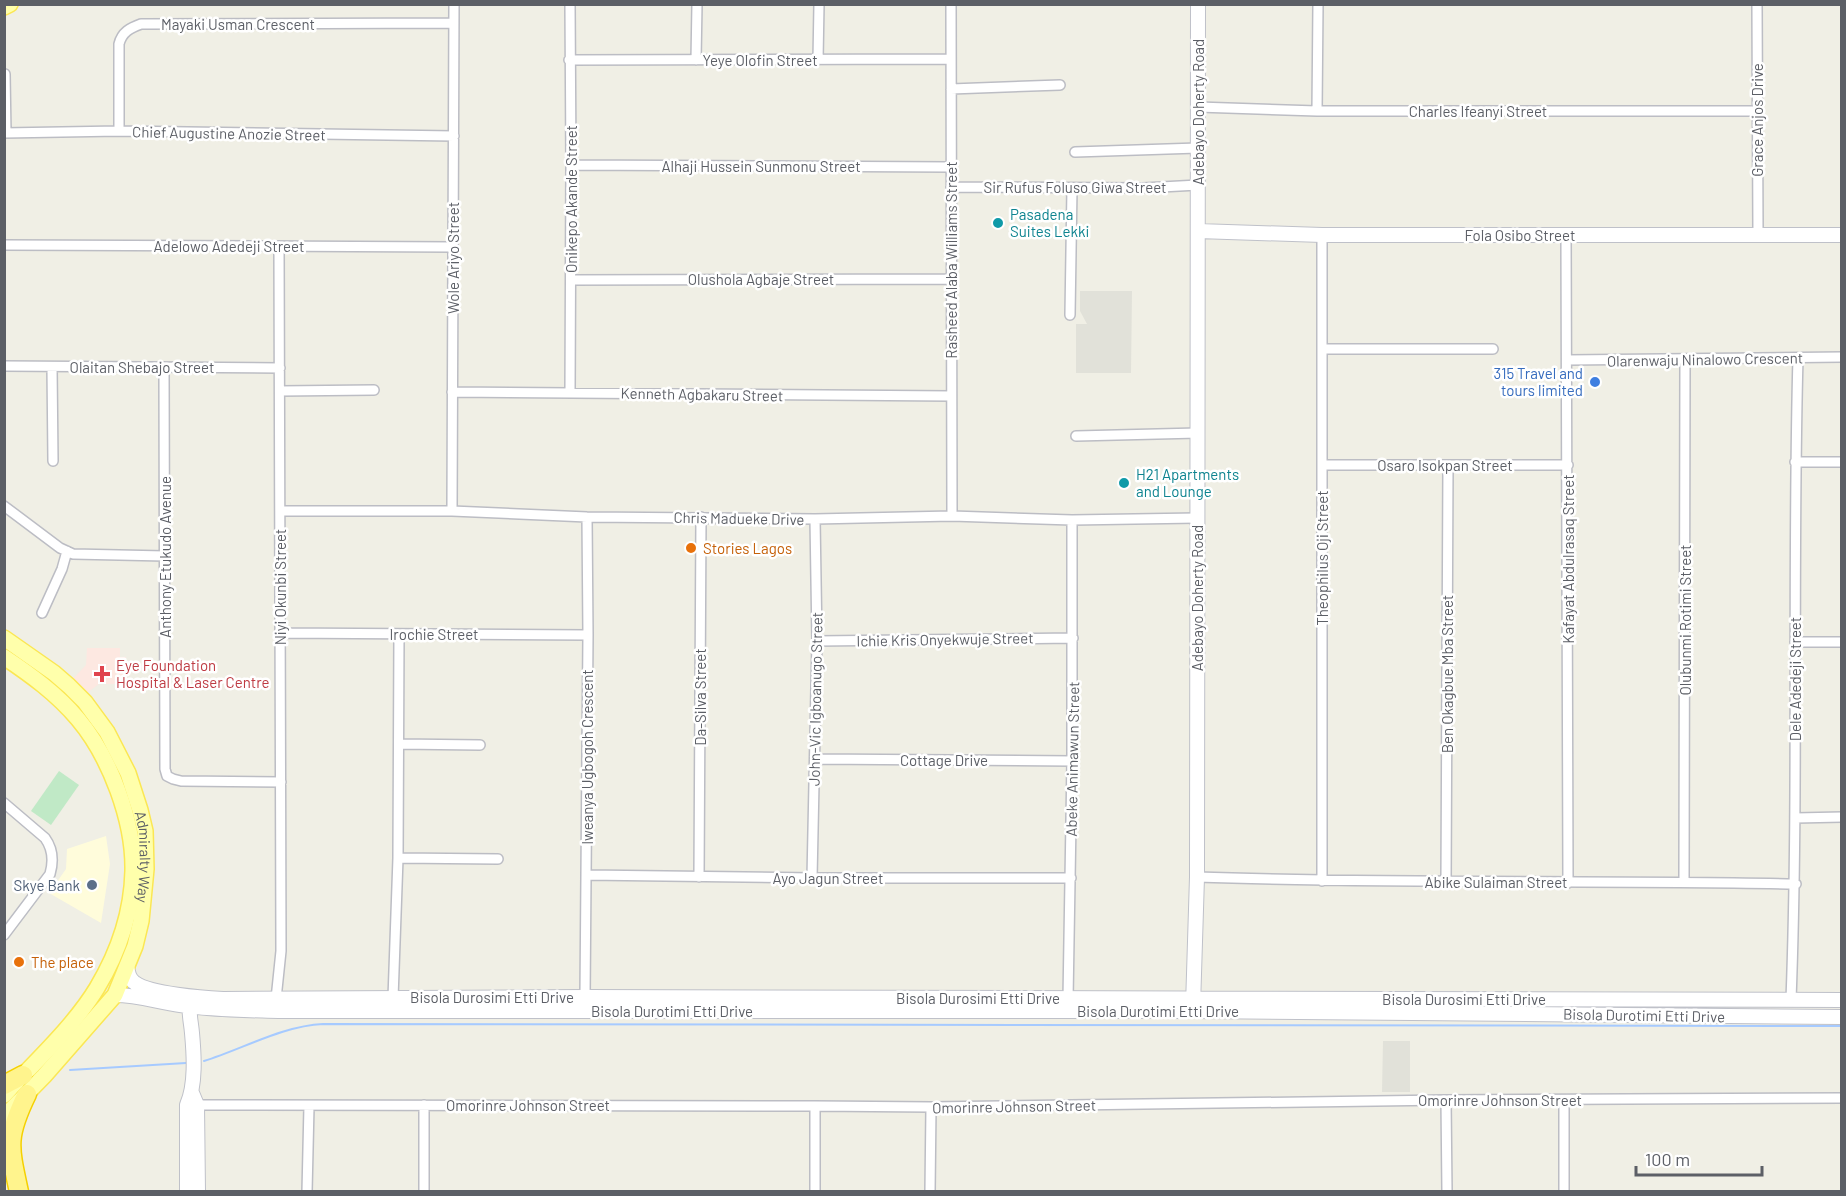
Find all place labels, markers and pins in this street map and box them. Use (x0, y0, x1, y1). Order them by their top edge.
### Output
place label: Pasadena Suites Lekki (1010, 205, 1089, 240)
marker: Pasadena Suites Lekki (991, 216, 1005, 230)
place label: 315 Travel and tours limited (1494, 364, 1583, 399)
marker: 315 Travel and tours limited (1588, 375, 1602, 389)
place label: H21 Apartments and Lounge (1136, 465, 1239, 500)
marker: H21 Apartments and Lounge (1117, 476, 1131, 490)
place label: Stories Lagos (703, 539, 792, 557)
marker: Stories Lagos (684, 541, 698, 555)
place label: Eye Foundation Hospital & Laser Centre (116, 656, 270, 691)
marker: Eye Foundation Hospital & Laser Centre (93, 665, 111, 683)
place label: Skye Bank (14, 876, 80, 894)
marker: Skye Bank (85, 878, 99, 892)
place label: The place (31, 953, 94, 971)
marker: The place (12, 955, 26, 969)

